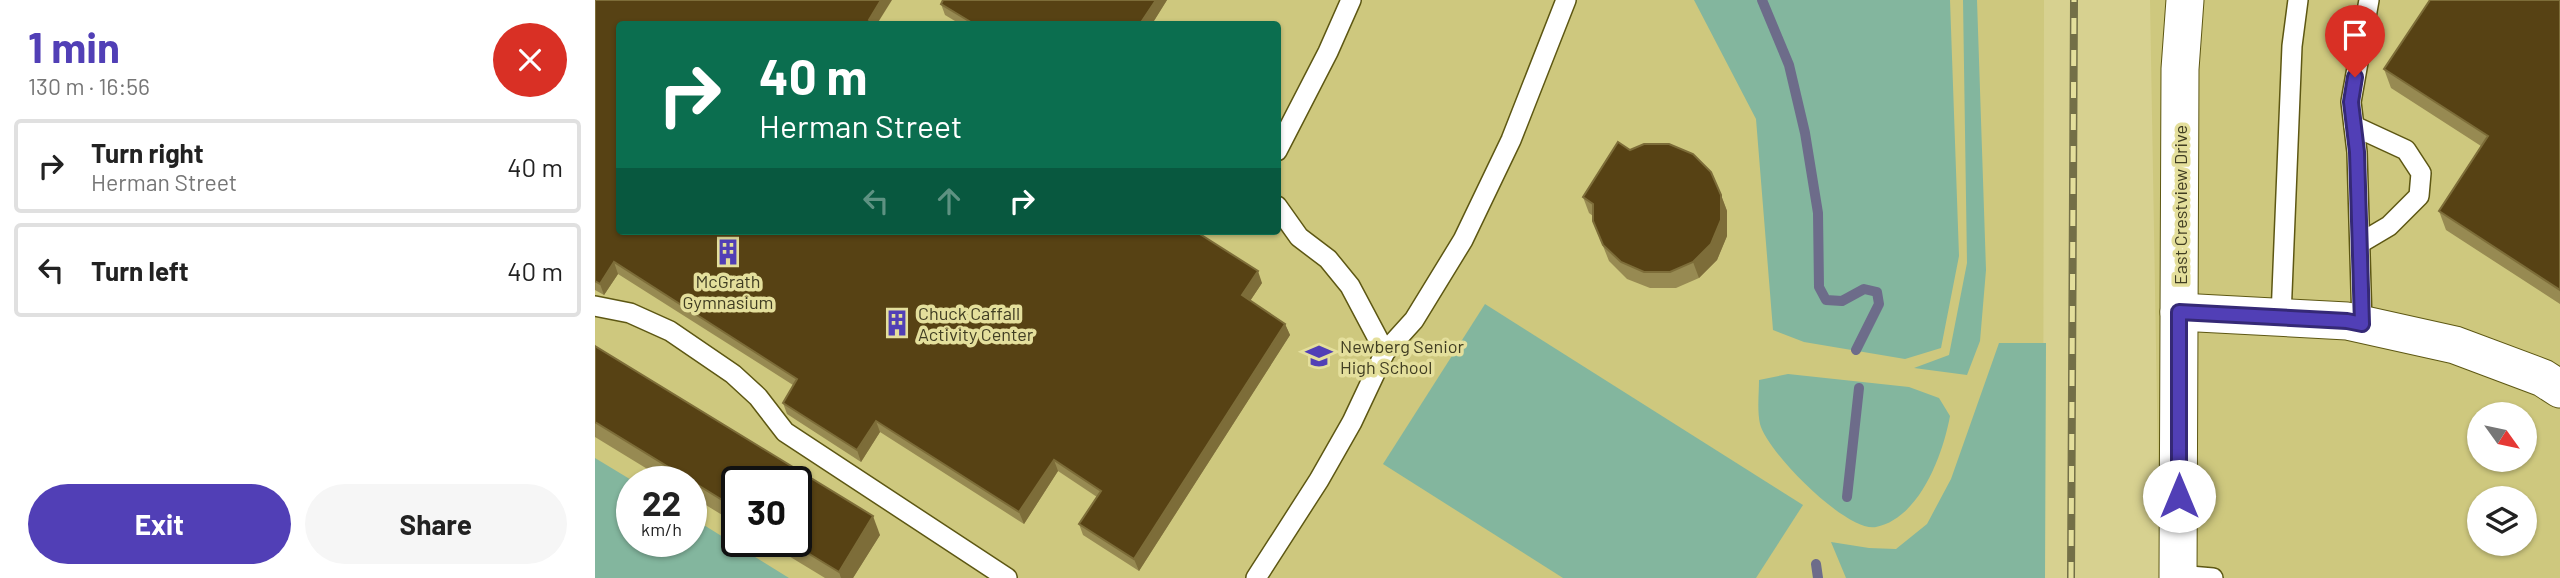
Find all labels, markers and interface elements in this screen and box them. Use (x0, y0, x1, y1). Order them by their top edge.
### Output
pin (2325, 5, 2385, 77)
icon: arrive (2336, 16, 2374, 54)
text: 1 min (28, 21, 120, 71)
button: close (493, 23, 567, 97)
text: 40 m (759, 46, 867, 105)
icon: right (644, 49, 735, 140)
text: 130 m · 16:56 (28, 72, 150, 100)
text: Herman Street (759, 106, 962, 144)
street label: East Crestview Drive (2169, 125, 2191, 285)
text: Turn right (91, 137, 204, 168)
icon: right (32, 147, 70, 185)
text: 40 m (507, 151, 563, 182)
text: Herman Street (91, 168, 237, 196)
icon: left (857, 182, 895, 220)
icon: ahead (930, 182, 968, 220)
icon: right (1003, 182, 1041, 220)
building icon: McGrath Gymnasium (713, 237, 743, 267)
icon: left (32, 251, 70, 289)
text: Turn left (91, 255, 189, 286)
text: 40 m (507, 255, 563, 286)
place label: McGrath Gymnasium (683, 270, 773, 313)
place label: Chuck Caffall Activity Center (918, 302, 1034, 345)
building icon: Chuck Caffall Activity Center (882, 308, 912, 338)
place label: Newberg Senior High School (1340, 335, 1465, 378)
school or university icon: Newberg Senior High School (1304, 341, 1334, 371)
north arrow (2467, 402, 2537, 472)
map controls (2467, 402, 2537, 556)
position arrow (2142, 459, 2216, 533)
speed limit sign: 30 (721, 466, 812, 557)
text: 22 (642, 481, 681, 523)
button: Exit (28, 484, 291, 564)
button: Share (305, 484, 567, 564)
button: layers (2467, 486, 2537, 556)
text: km/h (641, 518, 682, 540)

